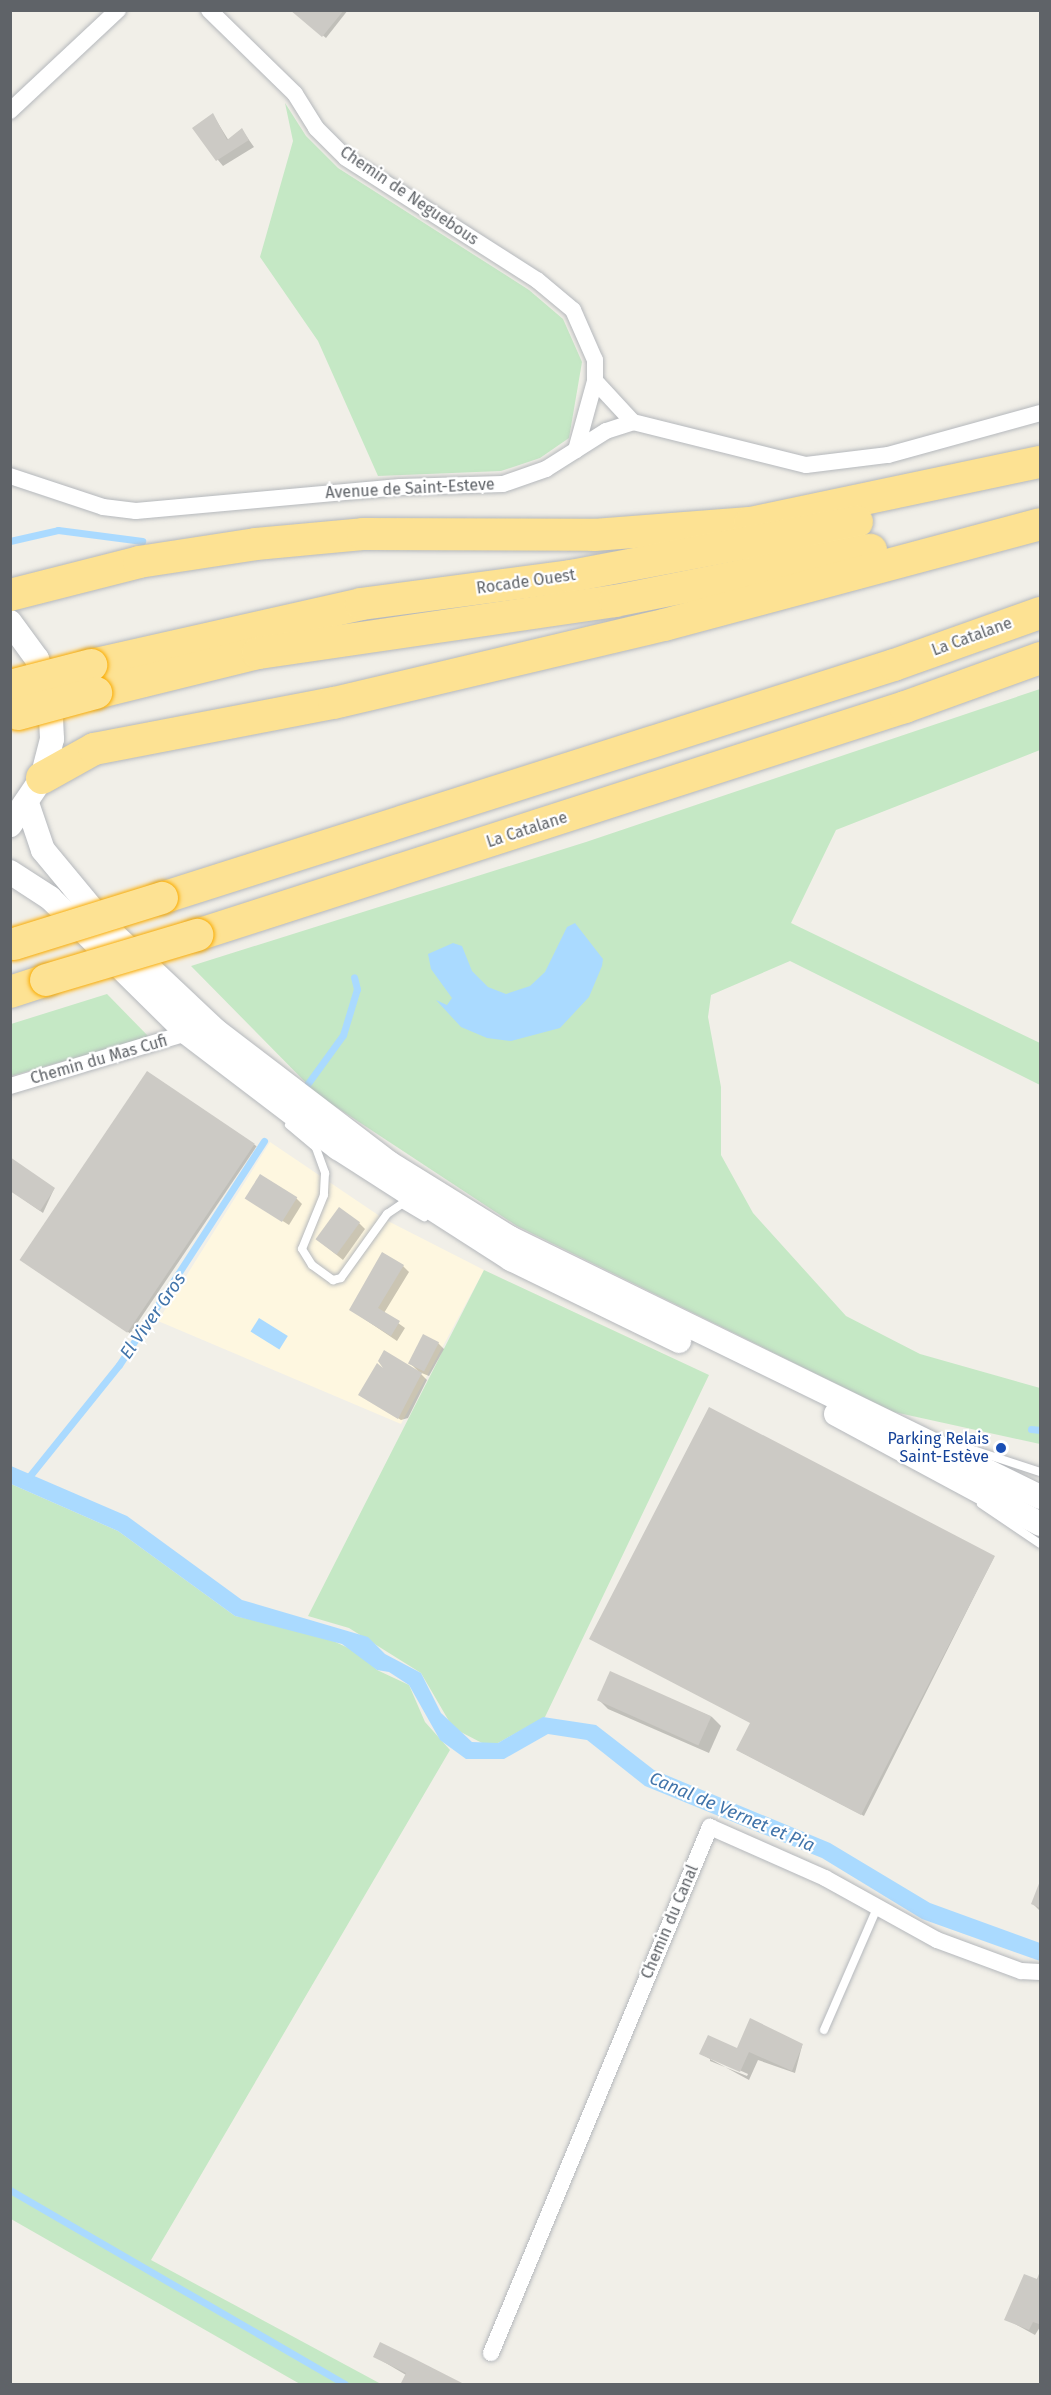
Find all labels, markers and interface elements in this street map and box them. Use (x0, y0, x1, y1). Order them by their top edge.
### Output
street label: Chemin de Neguebous (336, 143, 482, 249)
street label: Avenue de Saint-Esteve (325, 475, 495, 503)
street label: Rocade Ouest (475, 566, 577, 598)
street label: La Catalane (929, 614, 1015, 660)
street label: La Catalane (484, 808, 570, 852)
street label: Chemin du Mas Cufi (28, 1031, 170, 1089)
water label: El Viver Gros (115, 1269, 191, 1363)
place label: Parking Relais Saint-Estève (888, 1429, 989, 1467)
marker: Parking Relais Saint-Estève (994, 1441, 1008, 1455)
water label: Canal de Vernet et Pia (646, 1767, 818, 1857)
street label: Chemin du Canal (637, 1862, 703, 1982)

